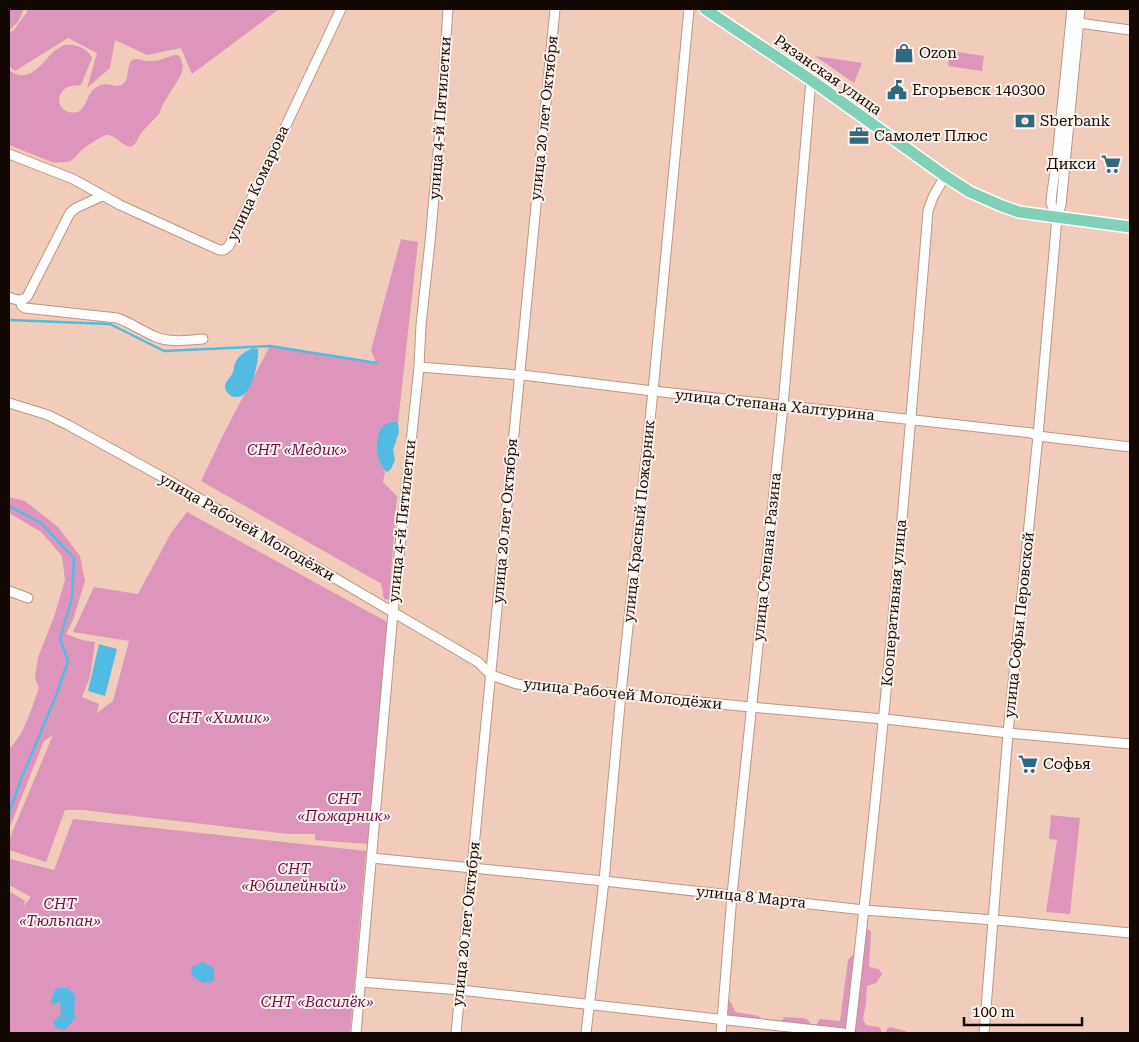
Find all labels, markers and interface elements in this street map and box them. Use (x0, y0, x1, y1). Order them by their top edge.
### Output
street label: Рязанская улица (771, 31, 885, 119)
street label: улица 20 лет Октября (526, 35, 562, 201)
street label: улица 4-й Пятилетки (425, 36, 455, 200)
shop icon: Ozon (893, 42, 915, 64)
place label: Ozon (919, 44, 957, 62)
public building icon: Егорьевск 140300 (886, 79, 908, 101)
place label: Егорьевск 140300 (912, 81, 1045, 99)
bank icon: Sberbank (1014, 110, 1036, 132)
place label: Sberbank (1040, 112, 1111, 130)
street label: улица Комарова (223, 122, 293, 244)
office icon: Самолет Плюс (848, 125, 870, 147)
place label: Самолет Плюс (874, 127, 988, 145)
supermarket icon: Дикси (1100, 153, 1122, 175)
place label: Дикси (1046, 155, 1096, 173)
street label: улица Степана Халтурина (674, 386, 876, 424)
street label: улица Красный Пожарник (619, 418, 659, 623)
street label: улица 20 лет Октября (489, 438, 521, 604)
street label: улица 4-й Пятилетки (384, 439, 420, 603)
park label: СНТ «Медик» (247, 441, 347, 459)
street label: улица Рабочей Молодёжи (156, 469, 338, 585)
street label: улица Степана Разина (749, 472, 785, 642)
street label: Кооперативная улица (878, 519, 910, 687)
street label: улица Софьи Перовской (1000, 531, 1038, 719)
street label: улица Рабочей Молодёжи (523, 675, 723, 713)
park label: СНТ «Химик» (168, 709, 270, 727)
supermarket icon: Софья (1017, 753, 1039, 775)
place label: Софья (1043, 755, 1091, 773)
park label: СНТ «Пожарник» (298, 790, 390, 825)
street label: улица 20 лет Октября (448, 841, 484, 1007)
park label: СНТ «Юбилейный» (241, 860, 347, 895)
street label: улица 8 Марта (695, 882, 807, 912)
park label: СНТ «Тюльпан» (19, 895, 101, 930)
park label: СНТ «Василёк» (261, 993, 373, 1011)
scale bar (964, 994, 1082, 1026)
text: 100 m (972, 1003, 1015, 1021)

